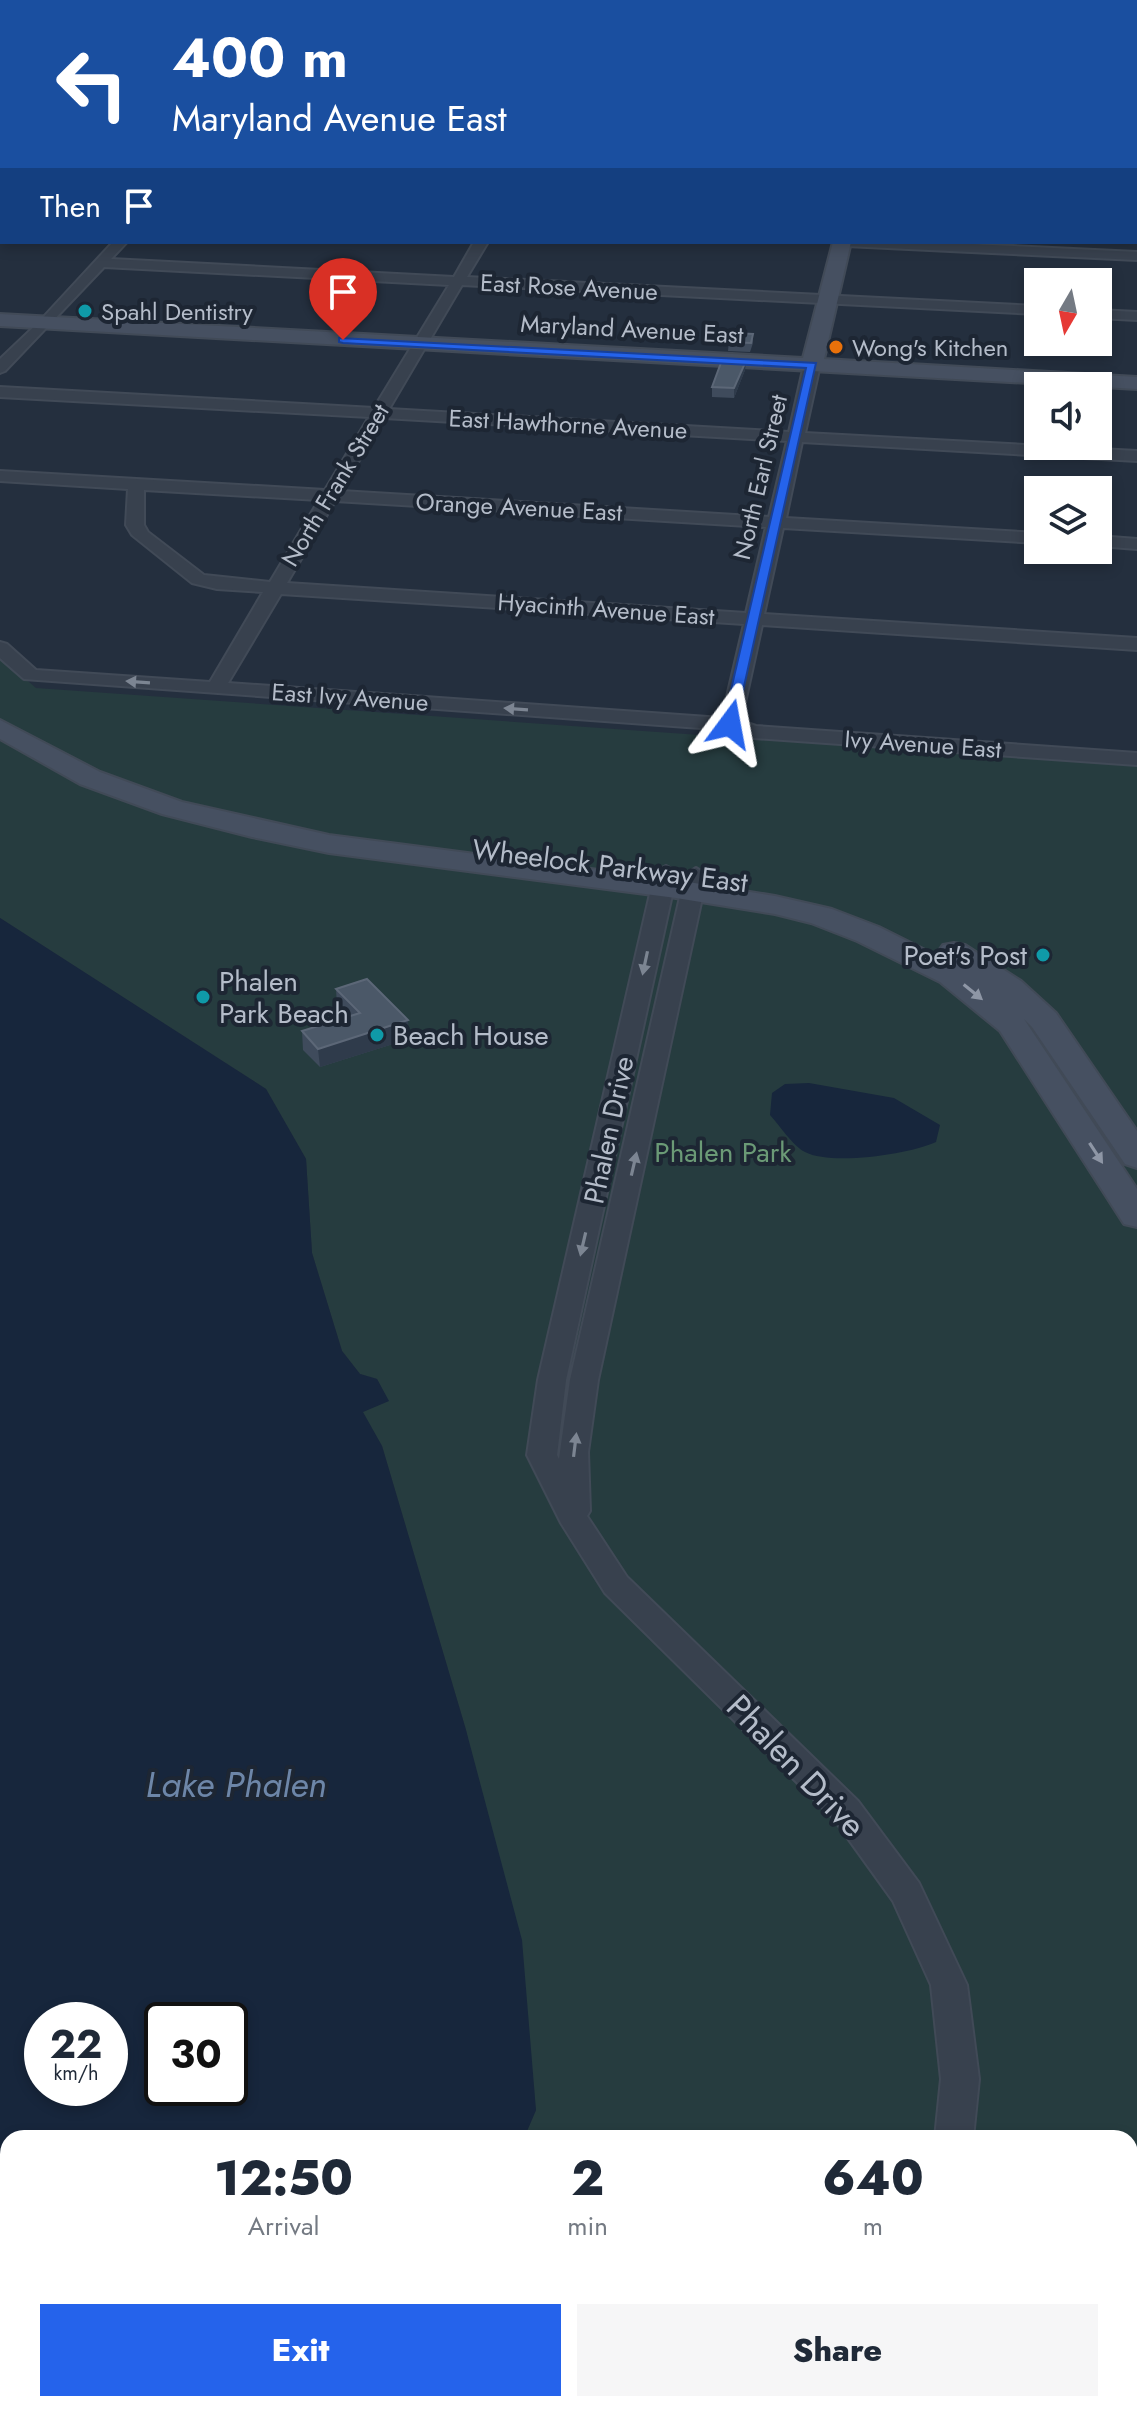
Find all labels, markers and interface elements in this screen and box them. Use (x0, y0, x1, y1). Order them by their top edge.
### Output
text: 400 m (172, 17, 348, 98)
icon: left (40, 32, 144, 136)
text: Maryland Avenue East (172, 92, 507, 144)
icon: arrive (117, 184, 161, 228)
text: Then (40, 185, 101, 228)
pin (309, 258, 377, 340)
street label: East Rose Avenue (479, 265, 659, 309)
north arrow (1024, 268, 1112, 356)
map controls (1024, 268, 1112, 564)
icon: arrive (321, 270, 365, 314)
place label: Spahl Dentistry (101, 294, 253, 329)
marker: Spahl Dentistry (76, 302, 94, 320)
street label: Maryland Avenue East (520, 306, 745, 352)
place label: Wong's Kitchen (852, 330, 1008, 365)
marker: Wong's Kitchen (827, 338, 845, 356)
button: sound (1024, 372, 1112, 460)
street label: North Earl Street (724, 391, 796, 563)
street label: North Frank Street (273, 397, 398, 573)
street label: East Hawthorne Avenue (448, 400, 688, 448)
button: layers (1024, 476, 1112, 564)
street label: Orange Avenue East (415, 484, 623, 530)
street label: Hyacinth Avenue East (496, 584, 716, 634)
street label: East Ivy Avenue (270, 674, 430, 720)
one-way arrow (125, 675, 150, 688)
position arrow (688, 682, 772, 766)
one-way arrow (503, 702, 528, 715)
street label: Ivy Avenue East (843, 721, 1003, 767)
street label: Wheelock Parkway East (470, 829, 750, 903)
place label: Poet's Post (903, 935, 1027, 976)
marker: Poet's Post (1034, 946, 1052, 964)
one-way arrow (638, 951, 651, 976)
place label: Phalen Park Beach (219, 961, 349, 1034)
one-way arrow (963, 984, 983, 1000)
marker: Phalen Park Beach (194, 988, 212, 1006)
place label: Beach House (393, 1015, 549, 1056)
marker: Beach House (368, 1026, 386, 1044)
street label: Phalen Drive (573, 1053, 645, 1207)
park label: Phalen Park (654, 1132, 792, 1173)
one-way arrow (1088, 1142, 1103, 1163)
one-way arrow (628, 1151, 641, 1176)
one-way arrow (577, 1232, 589, 1257)
one-way arrow (569, 1432, 582, 1457)
street label: Phalen Drive (715, 1684, 877, 1848)
water label: Lake Phalen (145, 1758, 327, 1810)
speed limit sign: 30 (144, 2002, 248, 2106)
text: 22 (50, 2015, 102, 2073)
text: km/h (53, 2059, 99, 2088)
text: 12:50 (214, 2144, 353, 2213)
text: 2 (571, 2144, 604, 2213)
text: 640 (822, 2144, 924, 2213)
text: Arrival (248, 2207, 320, 2245)
text: min (567, 2207, 608, 2245)
text: m (863, 2207, 883, 2245)
button: Exit (40, 2304, 561, 2396)
button: Share (577, 2304, 1098, 2396)

